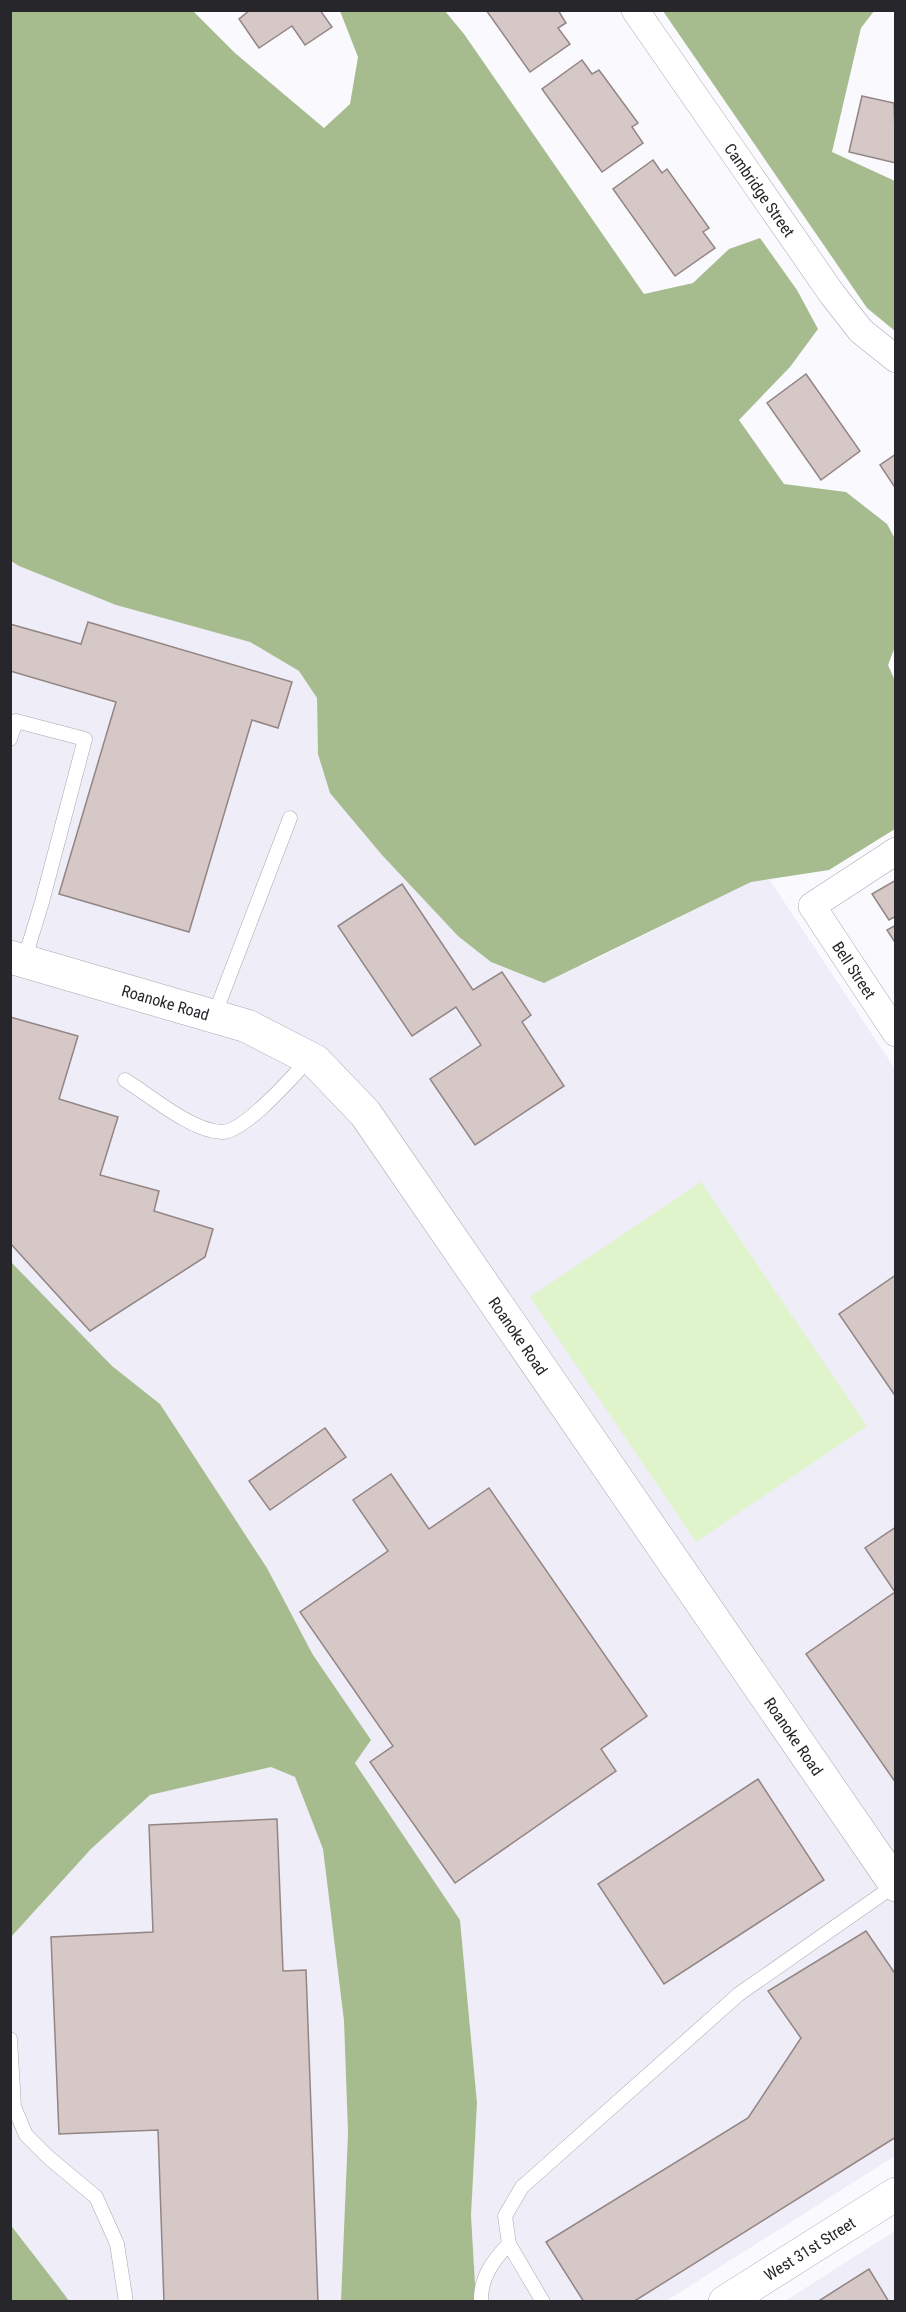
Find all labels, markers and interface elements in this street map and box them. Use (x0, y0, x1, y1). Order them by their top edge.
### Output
street label: Cambridge Street (720, 140, 799, 241)
street label: Bell Street (828, 938, 880, 1003)
street label: Roanoke Road (119, 981, 211, 1025)
street label: Roanoke Road (484, 1294, 551, 1379)
street label: Roanoke Road (760, 1694, 827, 1779)
street label: West 31st Street (761, 2213, 859, 2285)

